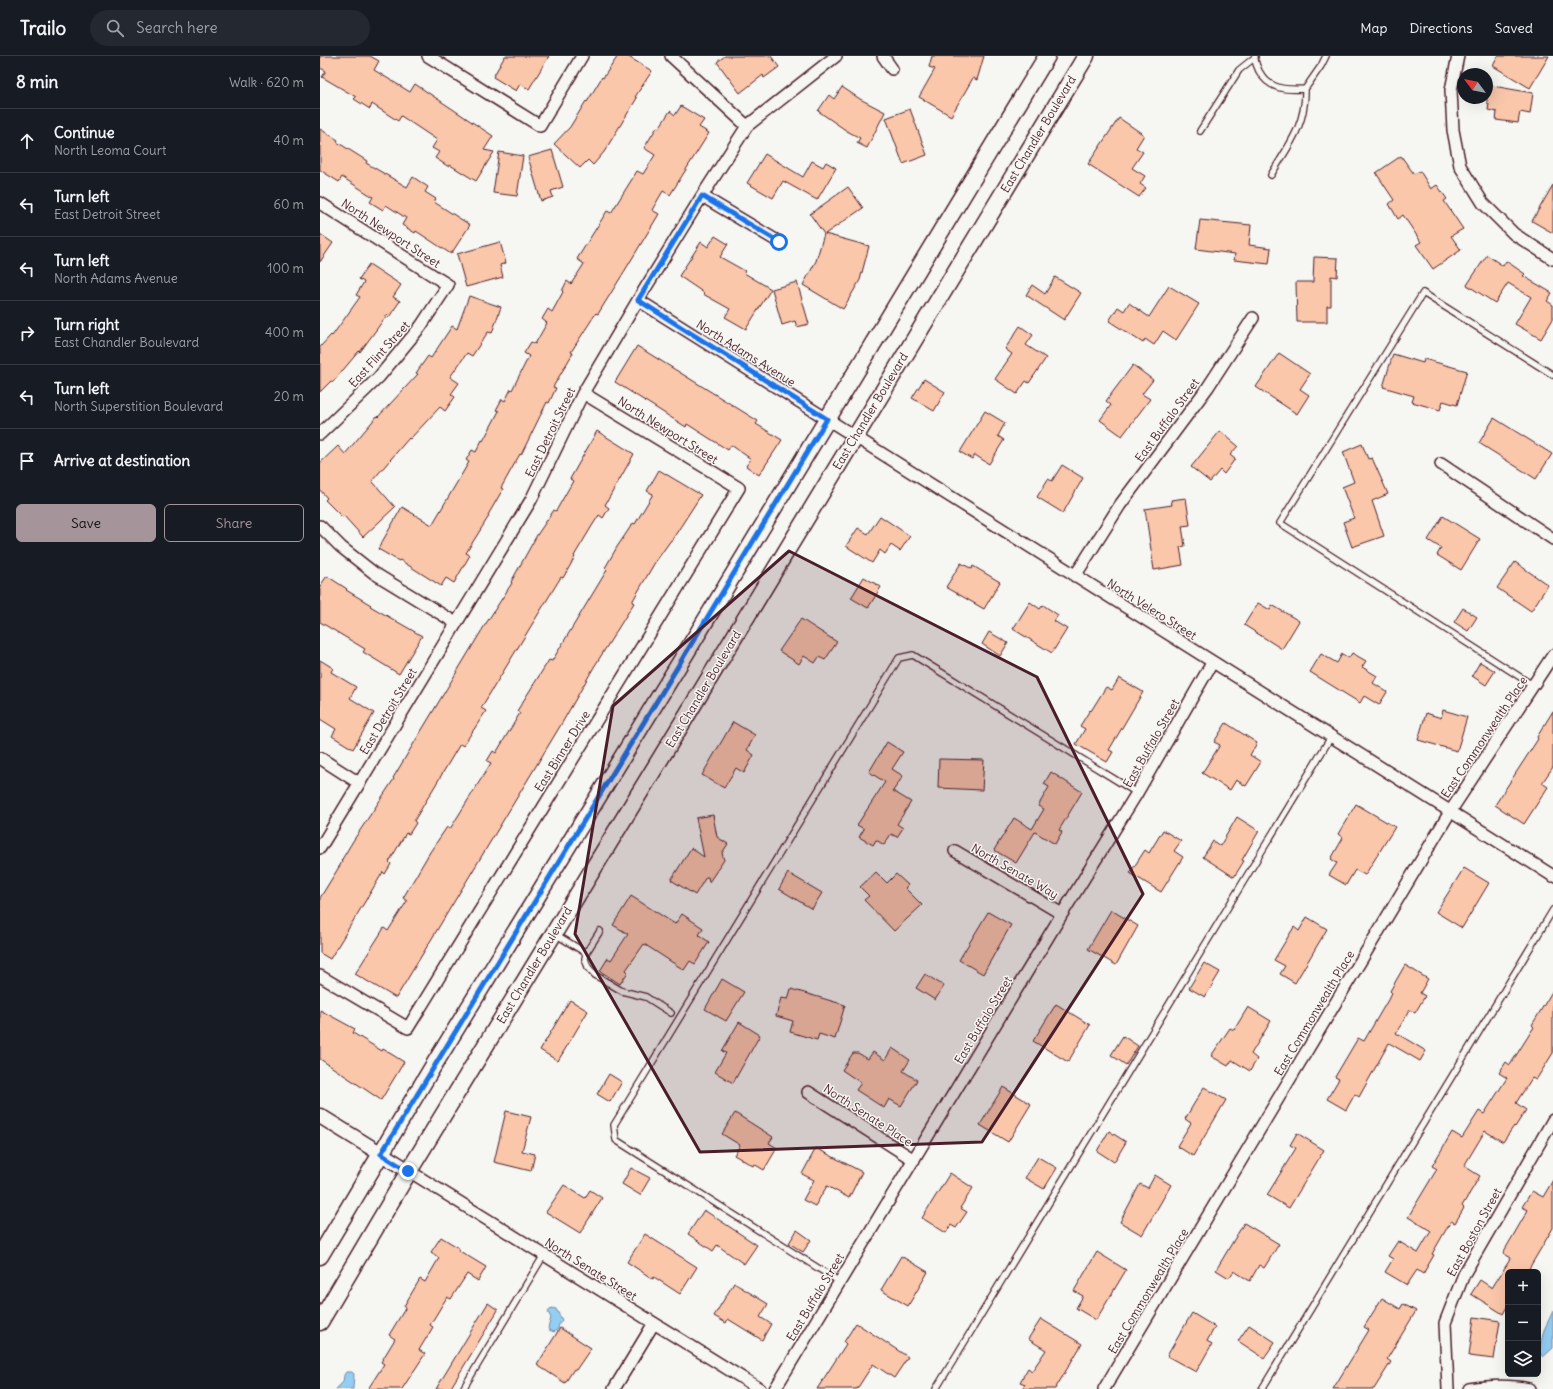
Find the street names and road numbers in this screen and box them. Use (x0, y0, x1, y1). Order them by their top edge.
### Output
street label: East Chandler Boulevard (997, 73, 1079, 195)
street label: North Newport Street (339, 195, 443, 271)
street label: North Adams Avenue (694, 316, 798, 390)
street label: East Flint Street (345, 318, 413, 390)
street label: East Chandler Boulevard (829, 350, 911, 472)
street label: East Buffalo Street (1132, 375, 1202, 465)
street label: East Detroit Street (522, 385, 578, 479)
street label: North Newport Street (615, 393, 721, 467)
street label: North Velero Street (1104, 575, 1200, 643)
street label: East Chandler Boulevard (662, 628, 744, 750)
street label: East Detroit Street (356, 665, 420, 757)
street label: East Commonwealth Place (1438, 673, 1530, 801)
street label: East Buffalo Street (1120, 696, 1182, 790)
street label: East Binner Drive (531, 708, 593, 794)
street label: North Senate Way (969, 840, 1061, 902)
street label: East Chandler Boulevard (493, 904, 575, 1026)
street label: East Commonwealth Place (1271, 948, 1357, 1078)
street label: East Buffalo Street (951, 973, 1015, 1067)
street label: North Senate Place (821, 1081, 915, 1149)
street label: East Boston Street (1443, 1185, 1505, 1279)
street label: East Commonwealth Place (1105, 1226, 1191, 1356)
street label: North Senate Street (542, 1235, 640, 1303)
street label: East Buffalo Street (783, 1250, 847, 1344)

